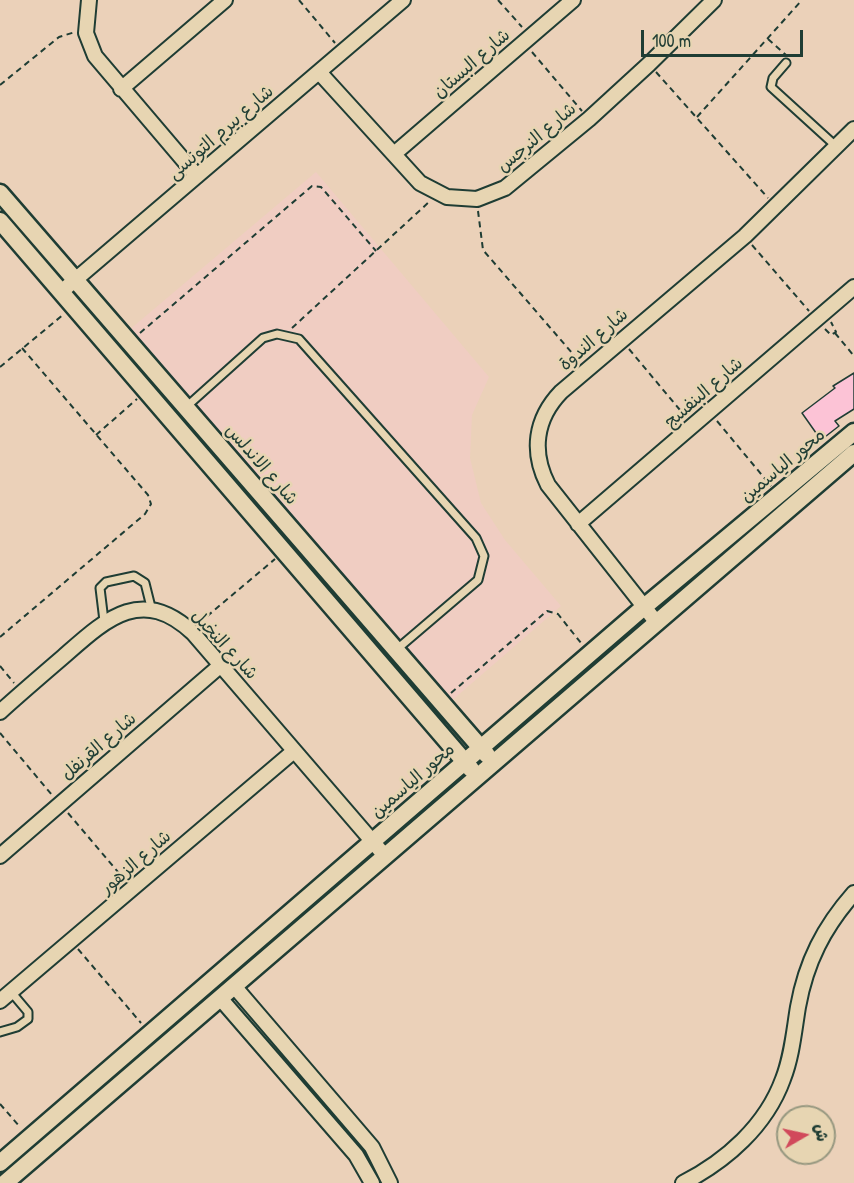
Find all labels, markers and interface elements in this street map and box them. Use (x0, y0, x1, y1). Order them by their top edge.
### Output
scale bar (644, 18, 806, 56)
street label: شارع البستان (429, 25, 515, 103)
text: 100 m (652, 28, 691, 53)
street label: شارع بيرم التونسى (164, 81, 278, 185)
street label: شارع النرجس (493, 99, 581, 177)
street label: شارع الندوة (555, 304, 633, 376)
street label: شارع البنفسج (660, 353, 748, 433)
street label: شارع الاندلس (220, 420, 302, 510)
street label: محور الياسمين (736, 424, 830, 508)
street label: شارع النخيل (186, 606, 262, 684)
street label: شارع القرنفل (57, 708, 141, 786)
street label: محور الياسمين (367, 739, 459, 823)
street label: شارع الزهور (96, 826, 176, 900)
north arrow (776, 1105, 836, 1165)
text: ش (810, 1122, 834, 1143)

